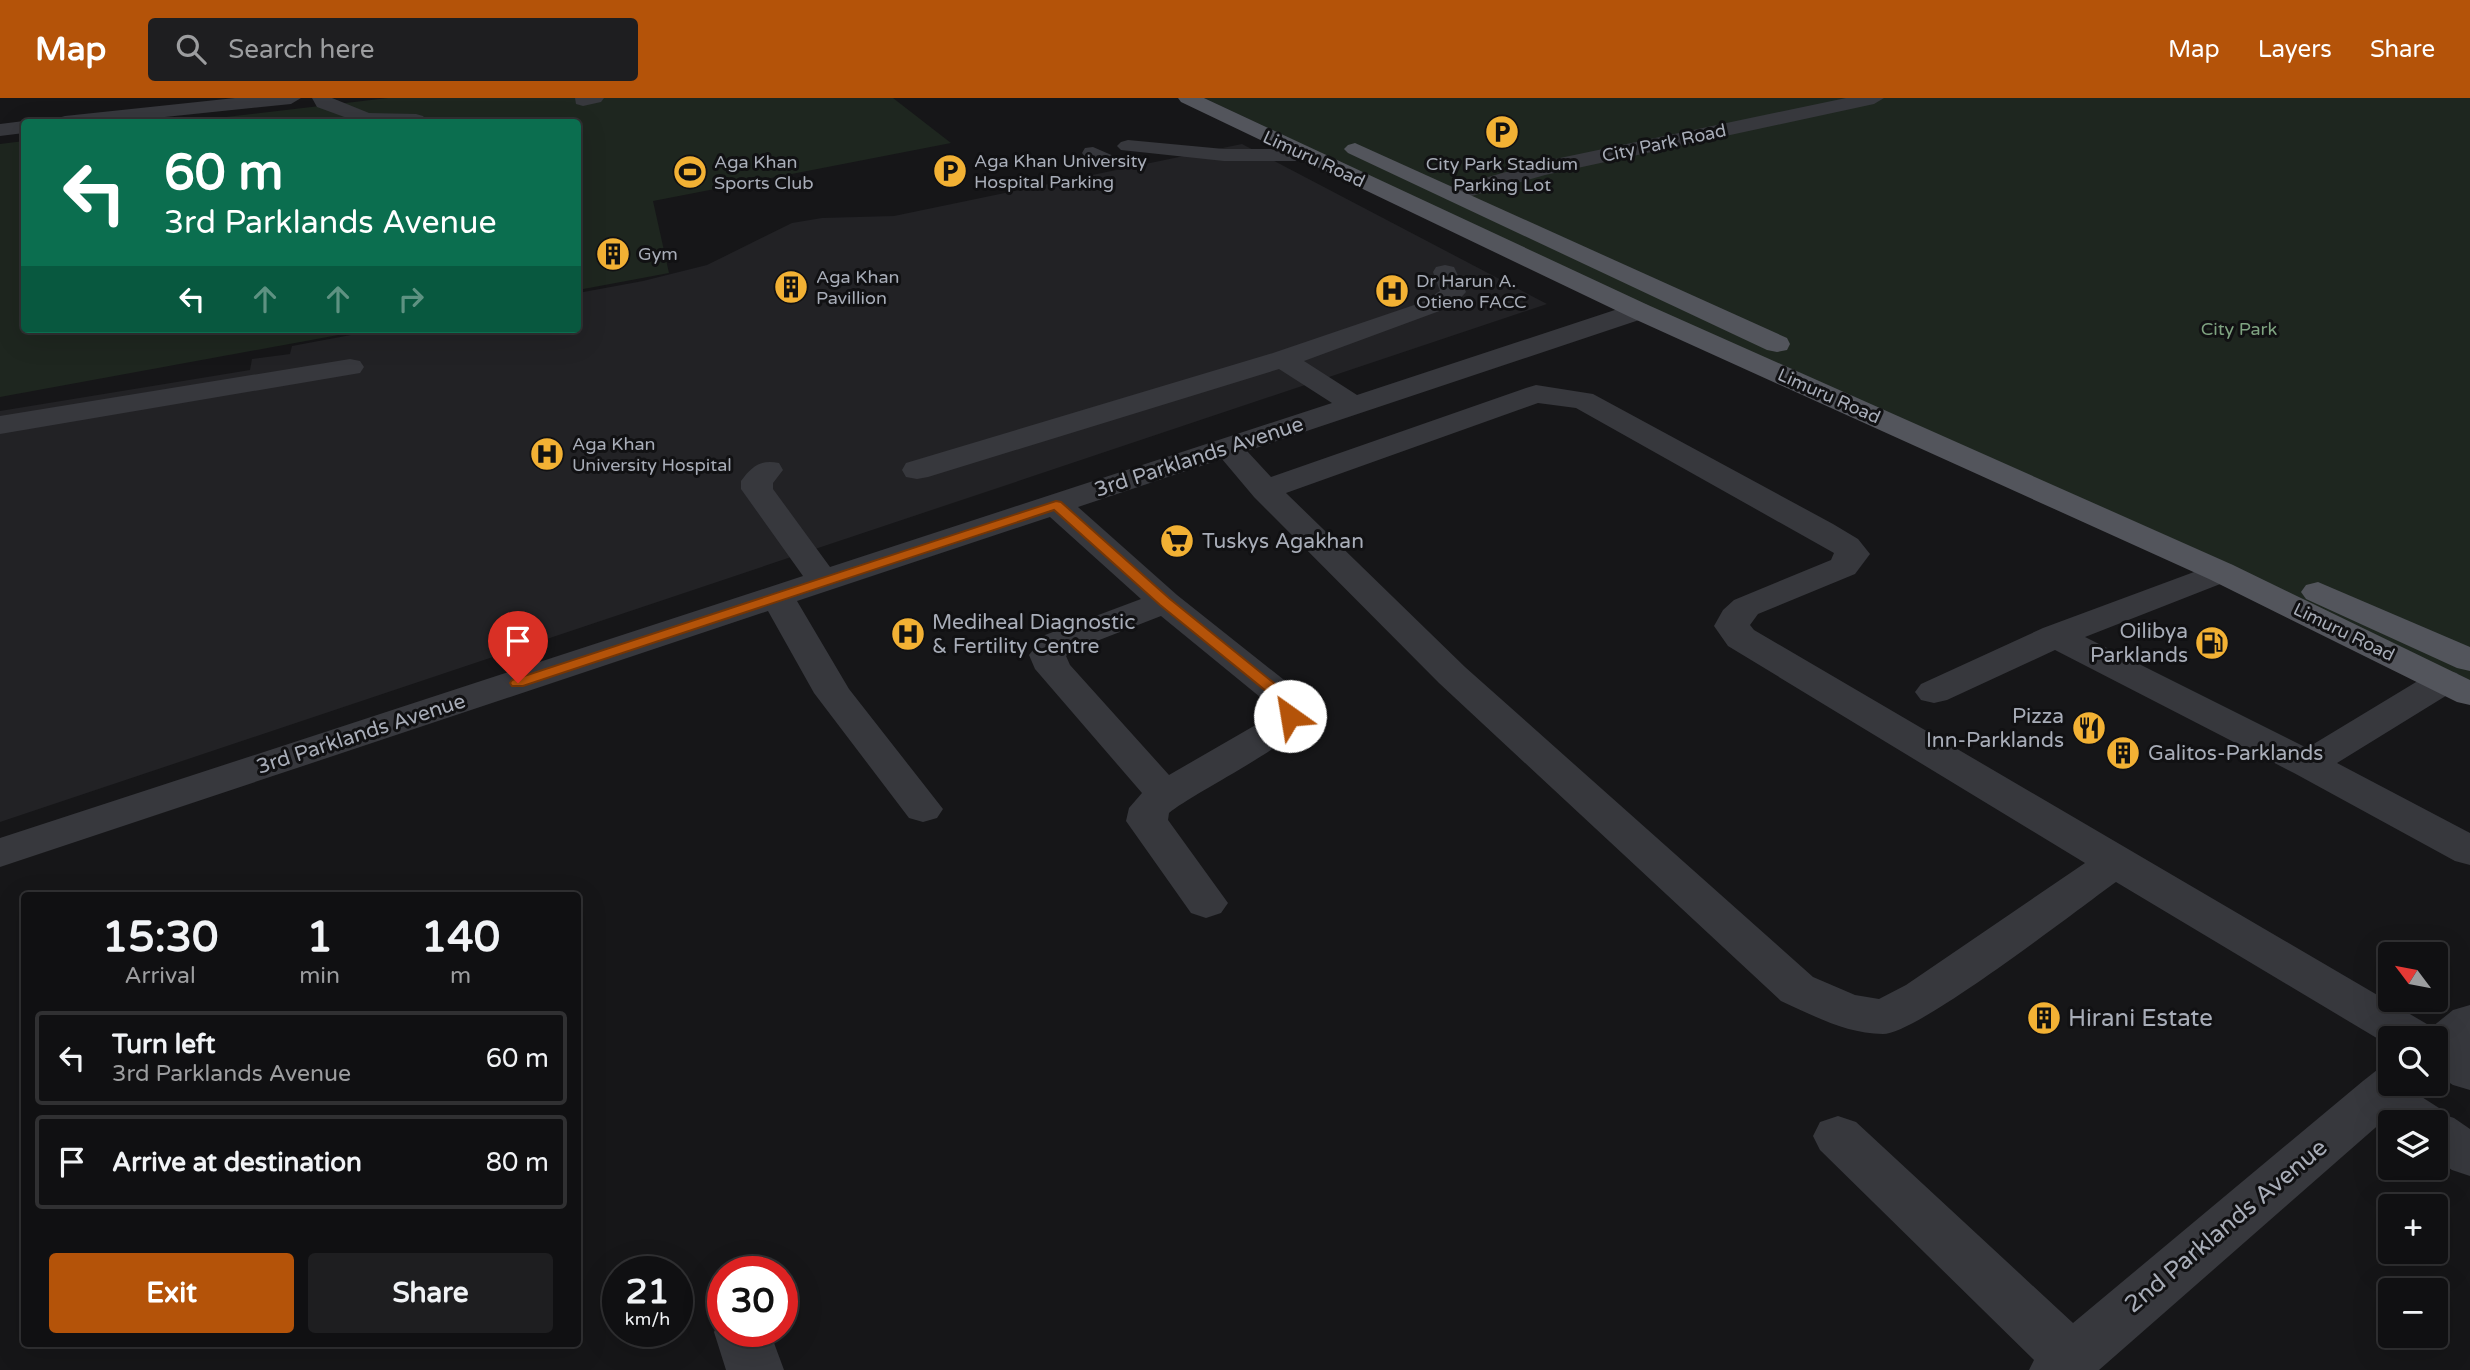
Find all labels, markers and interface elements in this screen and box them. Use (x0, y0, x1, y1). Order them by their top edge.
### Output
search box (148, 18, 638, 81)
text: Map (35, 30, 106, 69)
icon: search (172, 30, 210, 68)
text: Search here (228, 34, 374, 65)
text: Map (2168, 35, 2220, 64)
text: Layers (2258, 35, 2332, 64)
text: Share (2370, 35, 2435, 64)
parking icon: City Park Stadium Parking Lot (1483, 113, 1521, 151)
street label: City Park Road (1600, 119, 1728, 167)
street label: Limuru Road (1259, 126, 1369, 192)
text: 60 m (164, 144, 283, 203)
icon: left (49, 147, 140, 238)
place label: Aga Khan University Hospital Parking (974, 150, 1147, 193)
place label: Aga Khan Sports Club (714, 151, 814, 194)
parking icon: Aga Khan University Hospital Parking (931, 152, 969, 190)
sports icon: Aga Khan Sports Club (671, 153, 709, 191)
place label: City Park Stadium Parking Lot (1426, 153, 1578, 196)
text: 3rd Parklands Avenue (164, 204, 497, 242)
building icon: Gym (594, 235, 632, 273)
place label: Gym (638, 243, 678, 265)
place label: Aga Khan Pavillion (816, 266, 899, 309)
building icon: Aga Khan Pavillion (772, 268, 810, 306)
place label: Dr Harun A. Otieno FACC (1416, 270, 1527, 313)
hospital icon: Dr Harun A. Otieno FACC (1373, 272, 1411, 310)
icon: left (173, 280, 211, 318)
icon: ahead (246, 280, 284, 318)
icon: ahead (319, 280, 357, 318)
icon: right (392, 280, 430, 318)
park label: City Park (2201, 318, 2277, 340)
street label: Limuru Road (1774, 364, 1884, 428)
street label: 3rd Parklands Avenue (1091, 411, 1307, 503)
place label: Aga Khan University Hospital (572, 433, 732, 476)
hospital icon: Aga Khan University Hospital (528, 435, 566, 473)
supermarket icon: Tuskys Agakhan (1158, 522, 1196, 560)
place label: Tuskys Agakhan (1202, 529, 1364, 554)
street label: Limuru Road (2290, 598, 2398, 666)
place label: Mediheal Diagnostic & Fertility Centre (932, 610, 1135, 659)
pin (488, 611, 548, 683)
hospital icon: Mediheal Diagnostic & Fertility Centre (889, 615, 927, 653)
place label: Oilibya Parklands (2090, 619, 2188, 668)
icon: arrive (499, 622, 537, 660)
fuel station icon: Oilibya Parklands (2193, 624, 2231, 662)
position arrow (1253, 679, 1327, 753)
street label: 3rd Parklands Avenue (253, 688, 469, 780)
place label: Pizza Inn-Parklands (1926, 704, 2064, 753)
restaurant icon: Pizza Inn-Parklands (2070, 709, 2108, 747)
building icon: Galitos-Parklands (2104, 734, 2142, 772)
place label: Galitos-Parklands (2148, 741, 2323, 766)
text: 15:30 (102, 912, 218, 963)
text: 1 (306, 912, 333, 963)
text: 140 (421, 912, 500, 963)
north arrow (2378, 942, 2448, 1012)
map controls (2378, 942, 2448, 1348)
text: Arrival (125, 962, 196, 990)
text: min (299, 962, 340, 990)
text: m (450, 962, 471, 990)
building icon: Hirani Estate (2025, 999, 2063, 1037)
place label: Hirani Estate (2068, 1004, 2213, 1033)
button: search (2378, 1026, 2448, 1096)
text: Turn left (112, 1029, 215, 1060)
icon: left (53, 1039, 91, 1077)
text: 60 m (486, 1043, 549, 1074)
text: 3rd Parklands Avenue (112, 1060, 351, 1088)
button: layers (2378, 1110, 2448, 1180)
street label: 2nd Parklands Avenue (2119, 1133, 2333, 1319)
icon: arrive (53, 1143, 91, 1181)
text: Arrive at destination (112, 1147, 362, 1178)
text: 80 m (486, 1147, 549, 1178)
button: + (2378, 1194, 2448, 1264)
button: Exit (49, 1253, 294, 1333)
button: Share (308, 1253, 553, 1333)
speed limit sign: 30 (707, 1256, 798, 1347)
text: 21 (626, 1271, 669, 1313)
button: − (2378, 1278, 2448, 1348)
text: km/h (625, 1308, 670, 1330)

